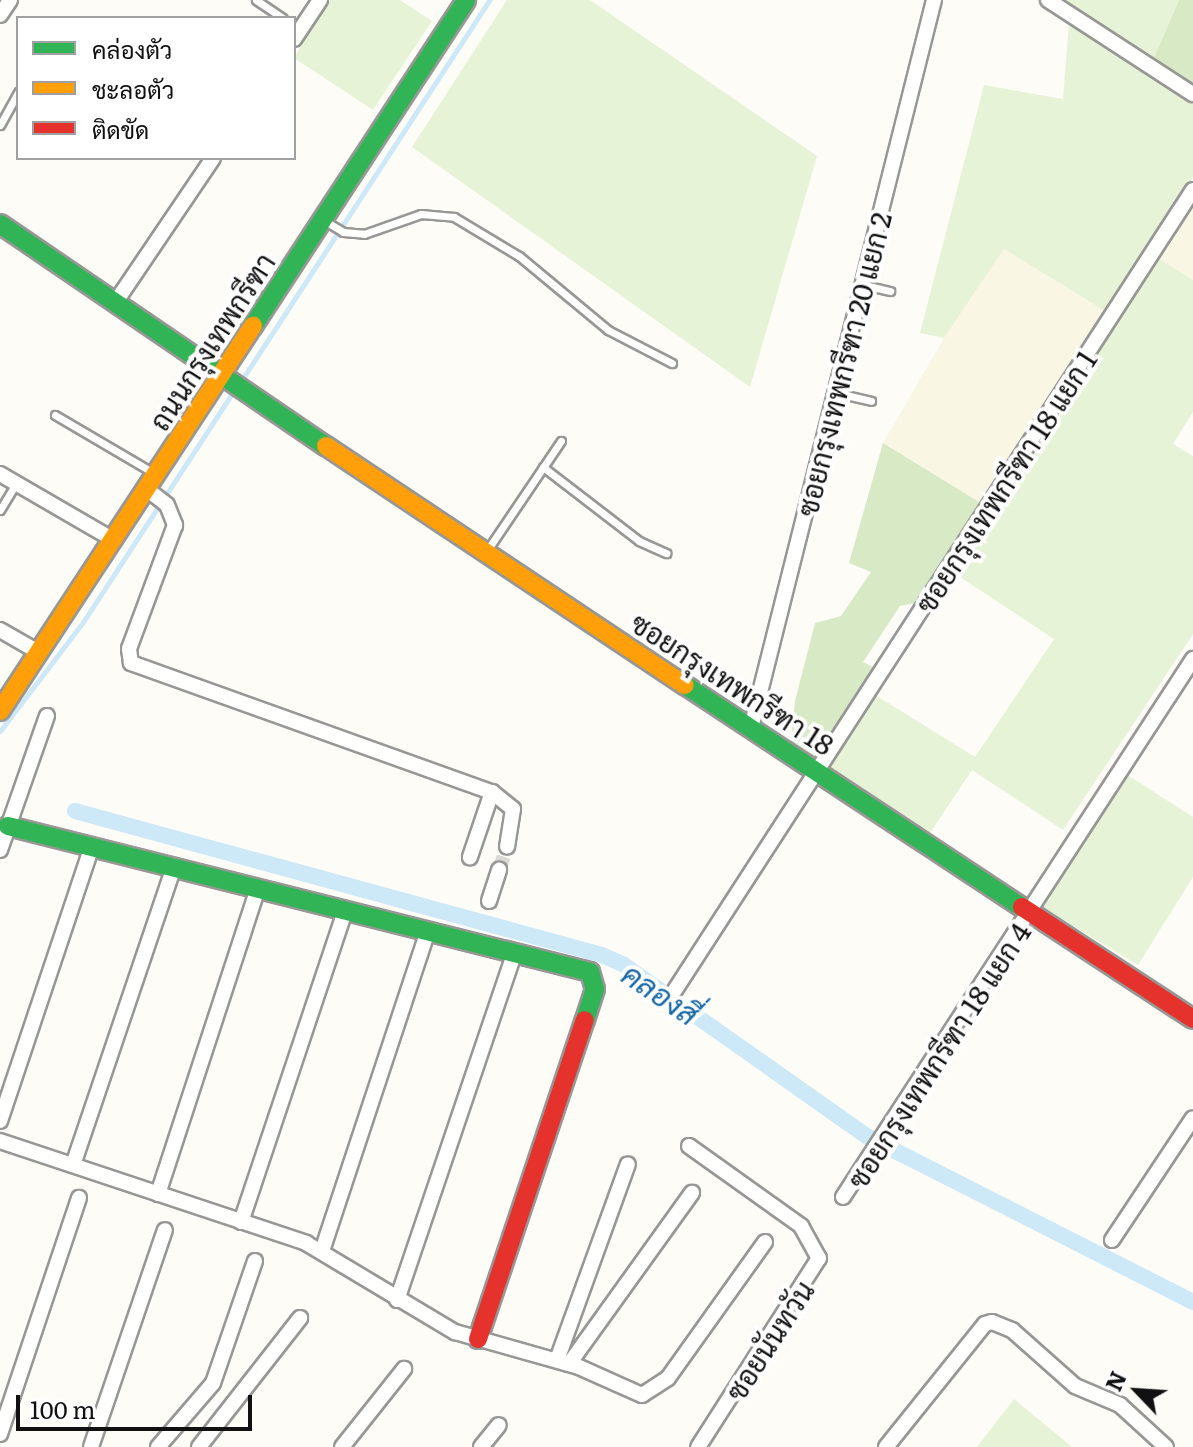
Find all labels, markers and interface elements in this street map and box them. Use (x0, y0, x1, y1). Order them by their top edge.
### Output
legend (16, 16, 296, 160)
text: คล่องตัว (92, 31, 172, 66)
text: ชะลอตัว (92, 71, 174, 106)
text: ติดขัด (92, 111, 149, 146)
street label: ซอยกรุงเทพกรีฑา 20 แยก 2 (789, 208, 897, 520)
street label: ถนนกรุงเทพกรีฑา (141, 246, 281, 436)
street label: ซอยกรุงเทพกรีฑา 18 แยก 1 (908, 344, 1102, 618)
street label: ซอยกรุงเทพกรีฑา 18 (625, 605, 841, 761)
street label: ซอยกรุงเทพกรีฑา 18 แยก 4 (840, 916, 1036, 1194)
water label: คลองสี่ (616, 955, 706, 1031)
street label: ซอยนันทวัน (718, 1274, 820, 1406)
north arrow (1097, 1351, 1177, 1431)
text: N (1096, 1365, 1134, 1396)
scale bar (20, 1379, 256, 1429)
text: 100 m (30, 1391, 96, 1426)

